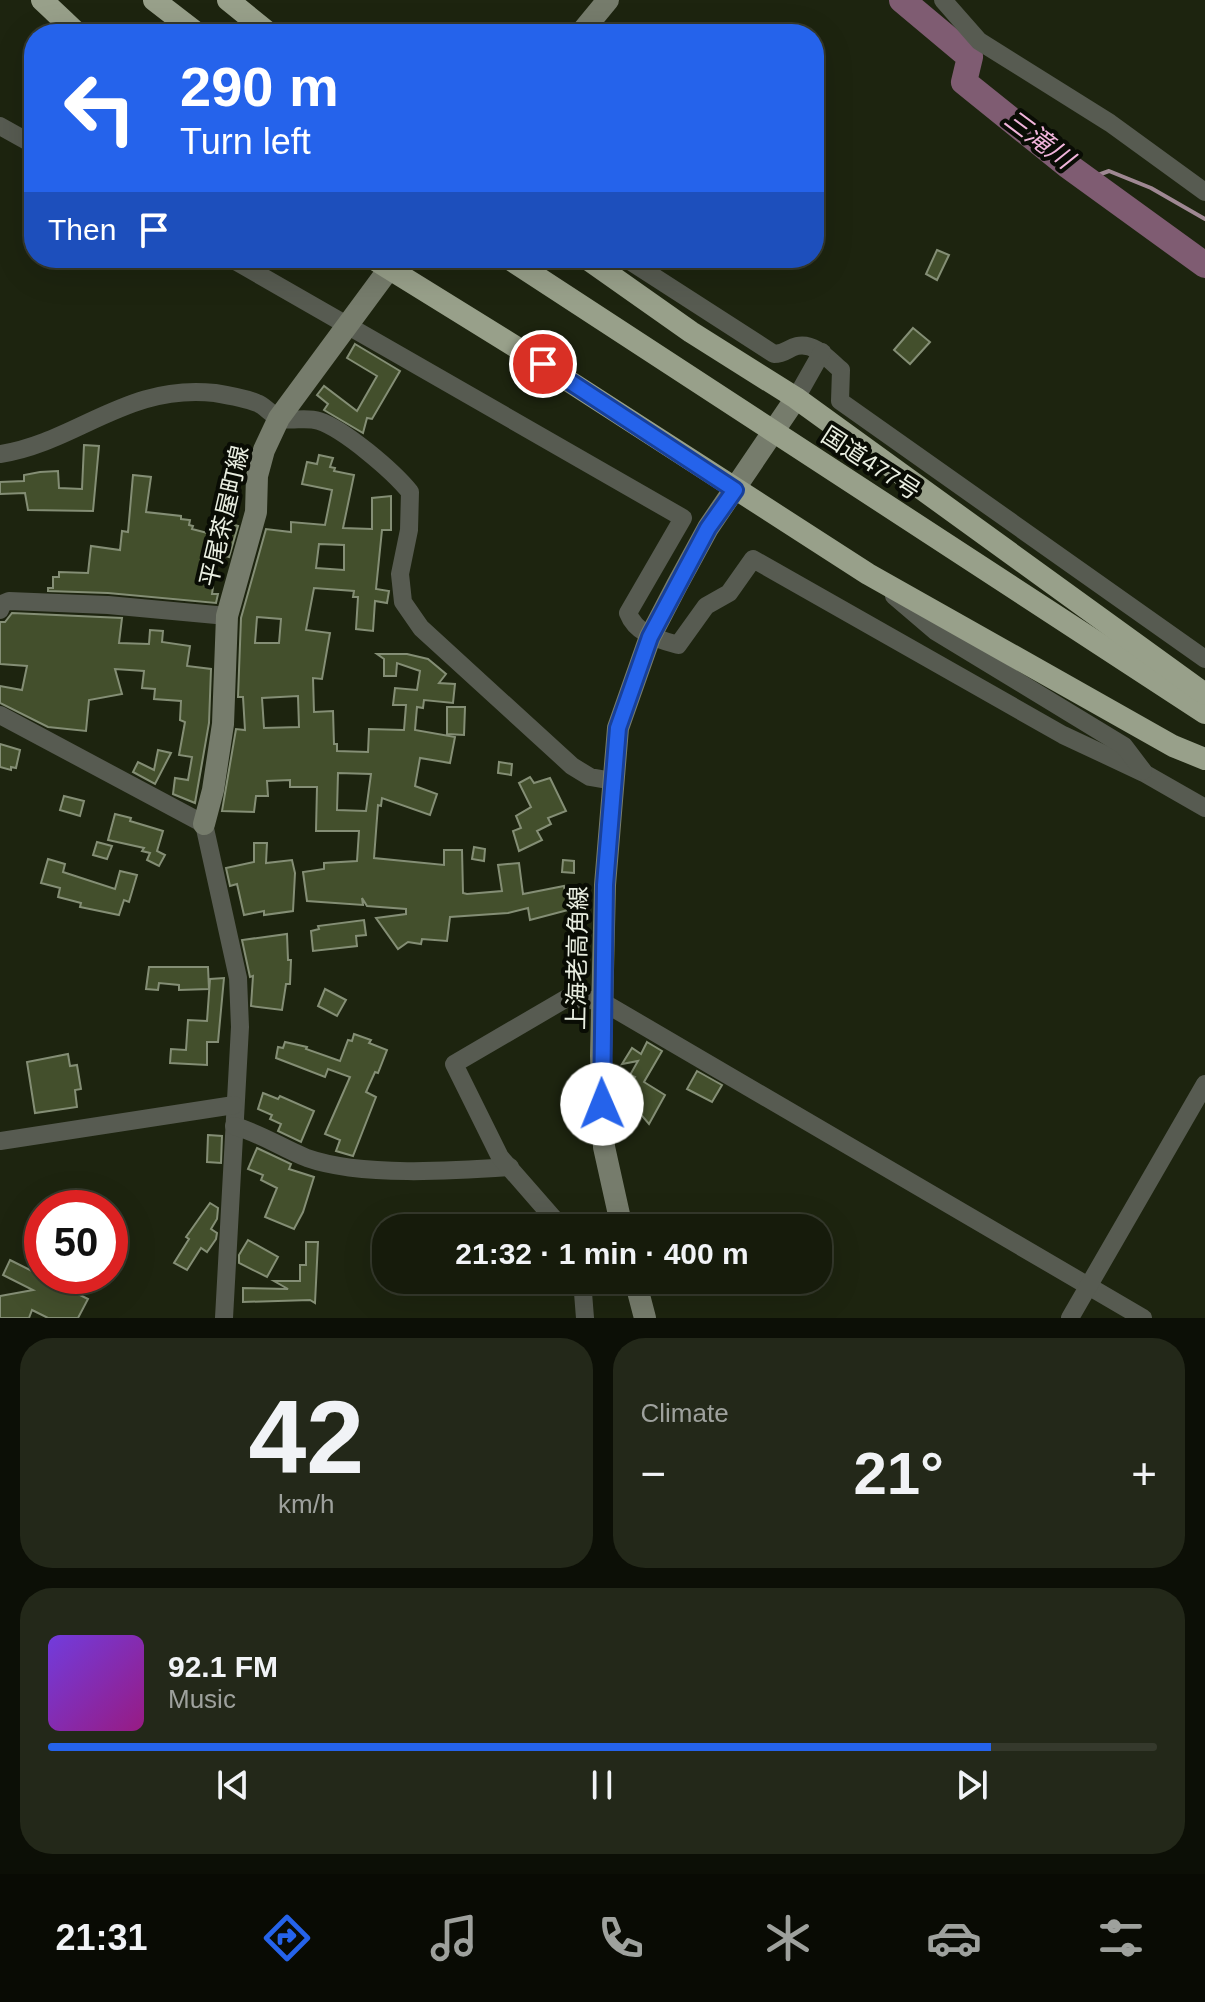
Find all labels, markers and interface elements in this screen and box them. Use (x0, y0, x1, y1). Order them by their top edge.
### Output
text: 290 m (180, 55, 339, 118)
icon: left (48, 56, 152, 160)
water label: 三滝川 (999, 104, 1082, 176)
text: Turn left (180, 121, 311, 162)
icon: arrive (132, 208, 176, 252)
text: Then (48, 213, 116, 246)
pin (509, 330, 577, 398)
icon: arrive (521, 342, 565, 386)
street label: 国道477号 (817, 421, 925, 505)
street label: 平尾茶屋町線 (195, 443, 253, 589)
street label: 上海老高角線 (562, 886, 592, 1030)
position arrow (560, 1062, 644, 1146)
speed limit sign: 50 (24, 1190, 128, 1294)
text: 21:32 · 1 min · 400 m (455, 1237, 749, 1270)
text: 42 (248, 1379, 364, 1495)
text: Climate (641, 1398, 729, 1428)
text: 21° (853, 1440, 944, 1507)
text: − (641, 1449, 666, 1498)
text: + (1131, 1449, 1157, 1498)
text: km/h (278, 1489, 334, 1519)
text: 92.1 FM (168, 1650, 278, 1683)
text: Music (168, 1684, 236, 1714)
icon: previous (211, 1763, 255, 1807)
icon: pause (580, 1763, 624, 1807)
icon: next (950, 1763, 994, 1807)
icon: directions (259, 1910, 315, 1966)
icon: music (426, 1910, 482, 1966)
icon: phone (593, 1910, 649, 1966)
icon: climate (760, 1910, 816, 1966)
icon: car (926, 1910, 982, 1966)
icon: filters (1093, 1910, 1149, 1966)
text: 21:31 (55, 1917, 148, 1958)

